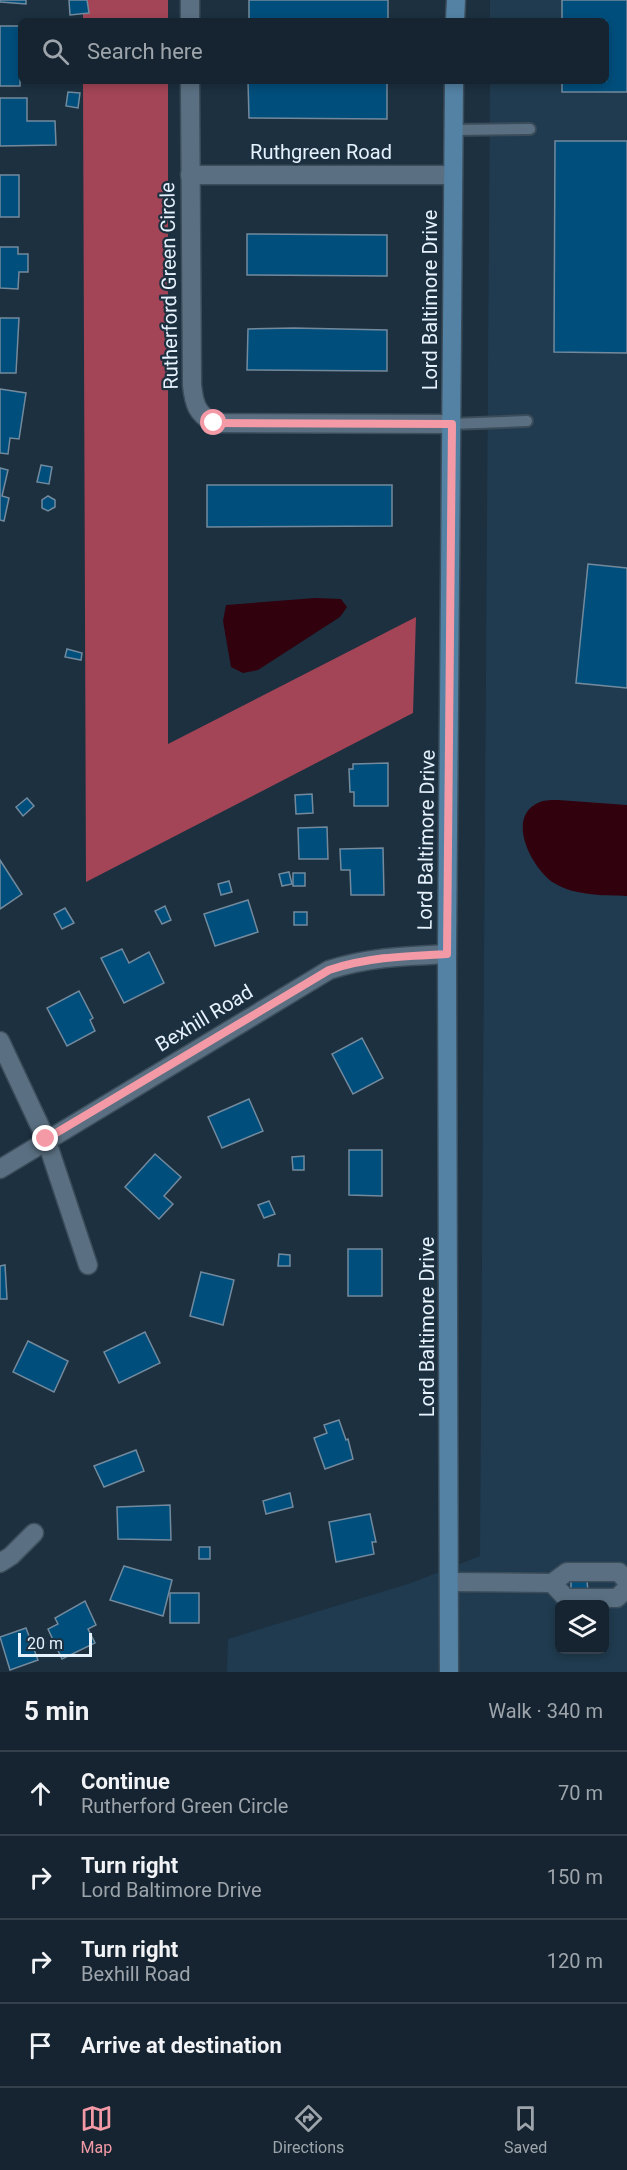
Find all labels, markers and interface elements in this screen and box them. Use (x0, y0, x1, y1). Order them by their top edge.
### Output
search box (18, 18, 609, 84)
icon: search (39, 35, 72, 68)
text: Search here (87, 39, 203, 64)
street label: Ruthgreen Road (250, 140, 392, 164)
street label: Rutherford Green Circle (155, 182, 183, 390)
street label: Lord Baltimore Drive (418, 210, 442, 390)
route start (200, 409, 226, 435)
street label: Lord Baltimore Drive (412, 749, 440, 931)
street label: Bexhill Road (151, 980, 257, 1056)
route end (32, 1125, 58, 1151)
street label: Lord Baltimore Drive (415, 1237, 439, 1417)
map controls (555, 1600, 609, 1654)
button: layers (555, 1600, 609, 1654)
scale bar (18, 1630, 92, 1658)
text: 20 m (27, 1634, 63, 1653)
text: 5 min (24, 1696, 89, 1726)
text: Walk · 340 m (488, 1699, 603, 1723)
text: Continue (81, 1769, 170, 1794)
icon: ahead (24, 1777, 57, 1810)
text: 70 m (558, 1781, 603, 1805)
text: Rutherford Green Circle (81, 1794, 288, 1818)
text: Turn right (81, 1853, 178, 1878)
icon: right (24, 1861, 57, 1894)
text: 150 m (547, 1865, 603, 1889)
text: Lord Baltimore Drive (81, 1878, 262, 1902)
text: Turn right (81, 1937, 178, 1962)
icon: right (24, 1945, 57, 1978)
text: 120 m (547, 1949, 603, 1973)
text: Bexhill Road (81, 1962, 190, 1986)
icon: arrive (24, 2029, 57, 2062)
text: Arrive at destination (81, 2033, 282, 2058)
tab: Map (80, 2102, 113, 2157)
tab: Directions (272, 2102, 344, 2157)
tab: Saved (504, 2102, 547, 2157)

